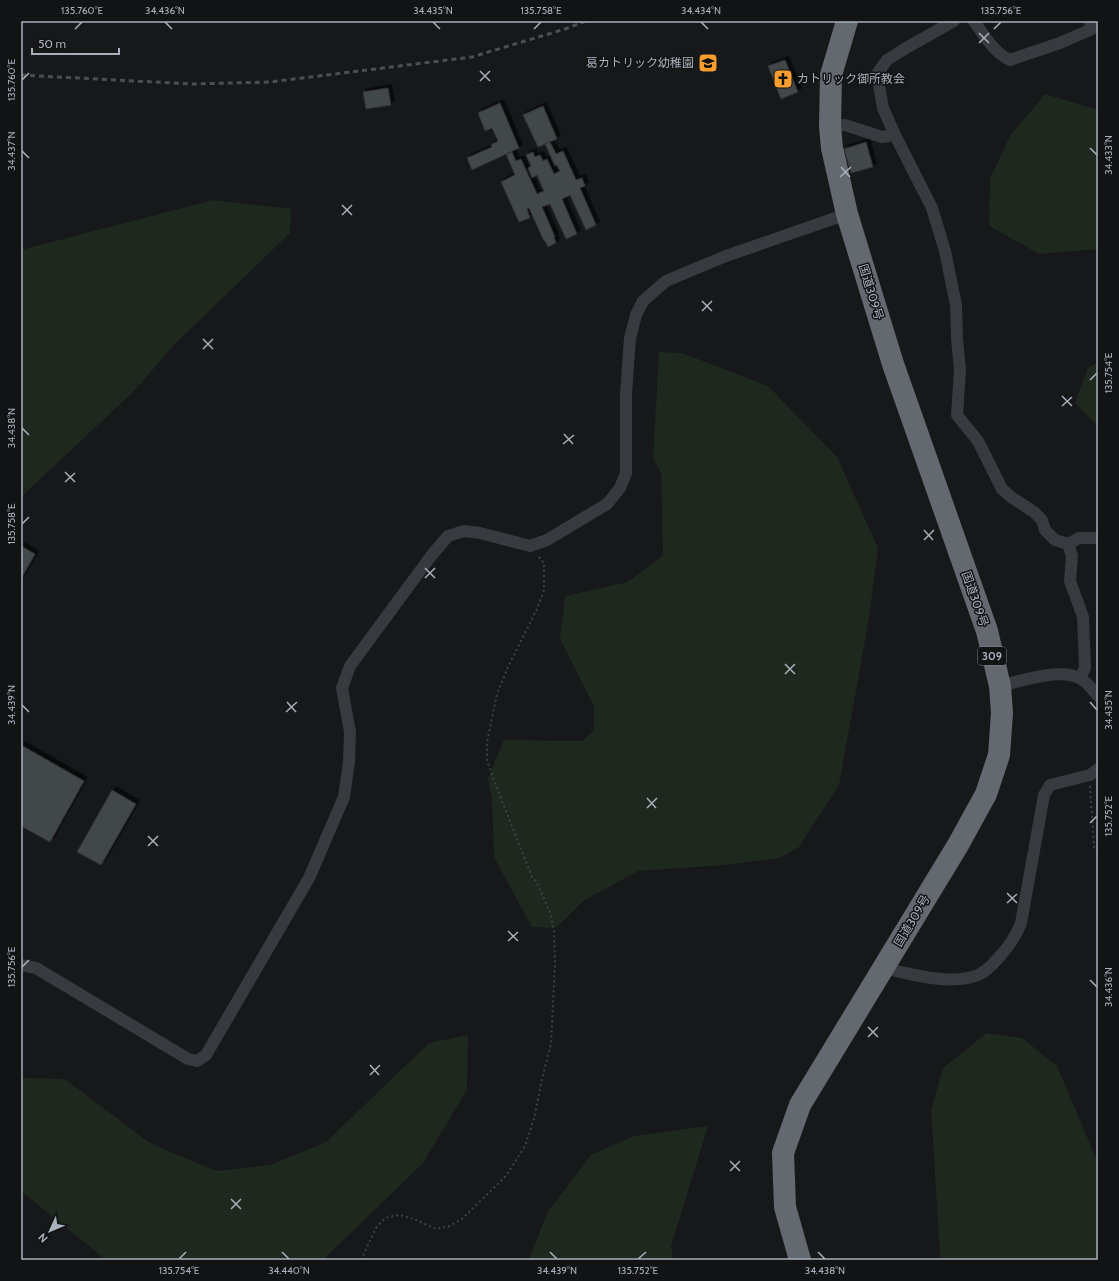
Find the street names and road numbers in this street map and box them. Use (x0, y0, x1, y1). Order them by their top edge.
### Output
street label: 国道309号 (856, 262, 887, 322)
street label: 国道309号 (959, 569, 992, 629)
road number: 309 (978, 647, 1006, 665)
street label: 国道309号 (890, 892, 933, 949)

